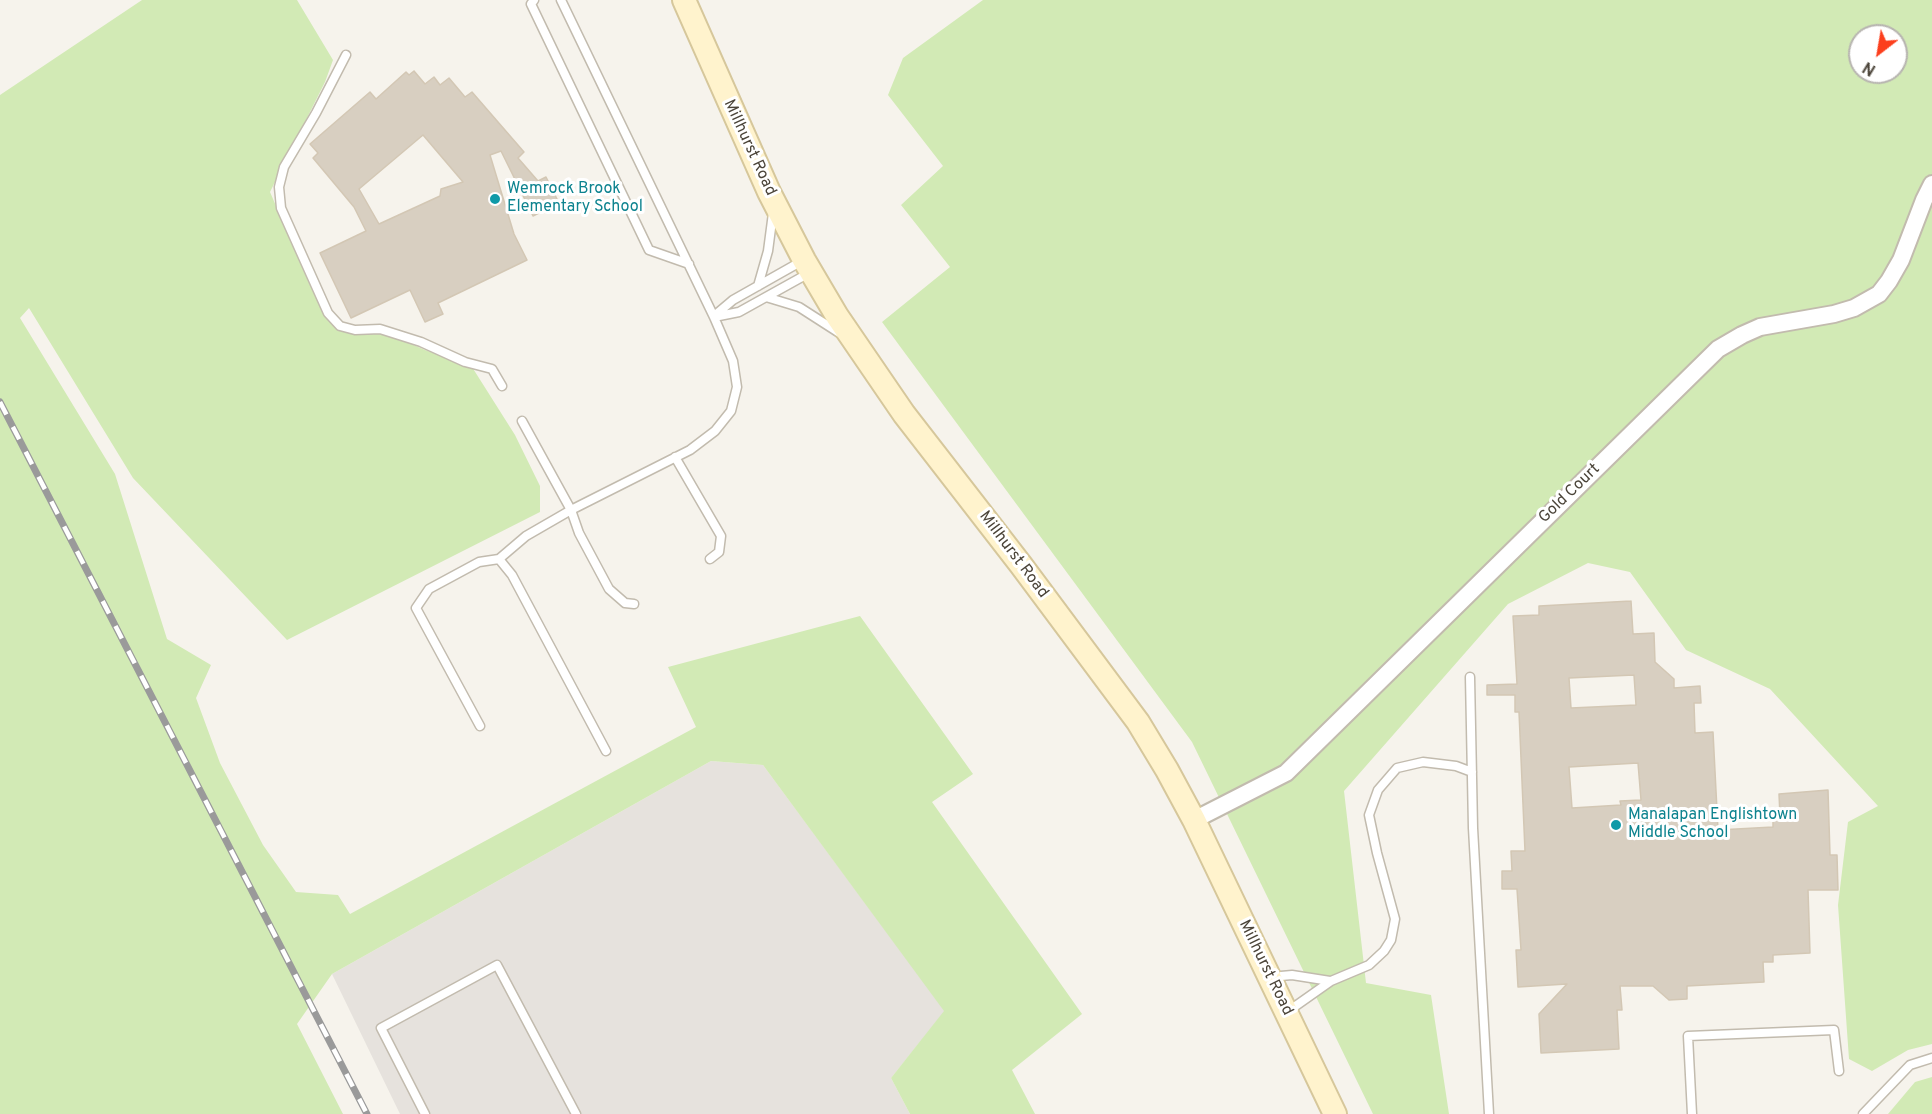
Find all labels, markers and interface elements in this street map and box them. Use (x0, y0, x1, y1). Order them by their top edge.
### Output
north arrow (1848, 24, 1908, 84)
text: N (1860, 56, 1880, 79)
street label: Millhurst Road (718, 97, 780, 199)
place label: Wemrock Brook Elementary School (507, 180, 643, 218)
marker: Wemrock Brook Elementary School (488, 192, 502, 206)
street label: Gold Court (1535, 460, 1605, 528)
street label: Millhurst Road (974, 508, 1052, 602)
place label: Manalapan Englishtown Middle School (1628, 806, 1797, 844)
marker: Manalapan Englishtown Middle School (1609, 818, 1623, 832)
street label: Millhurst Road (1234, 917, 1296, 1019)

